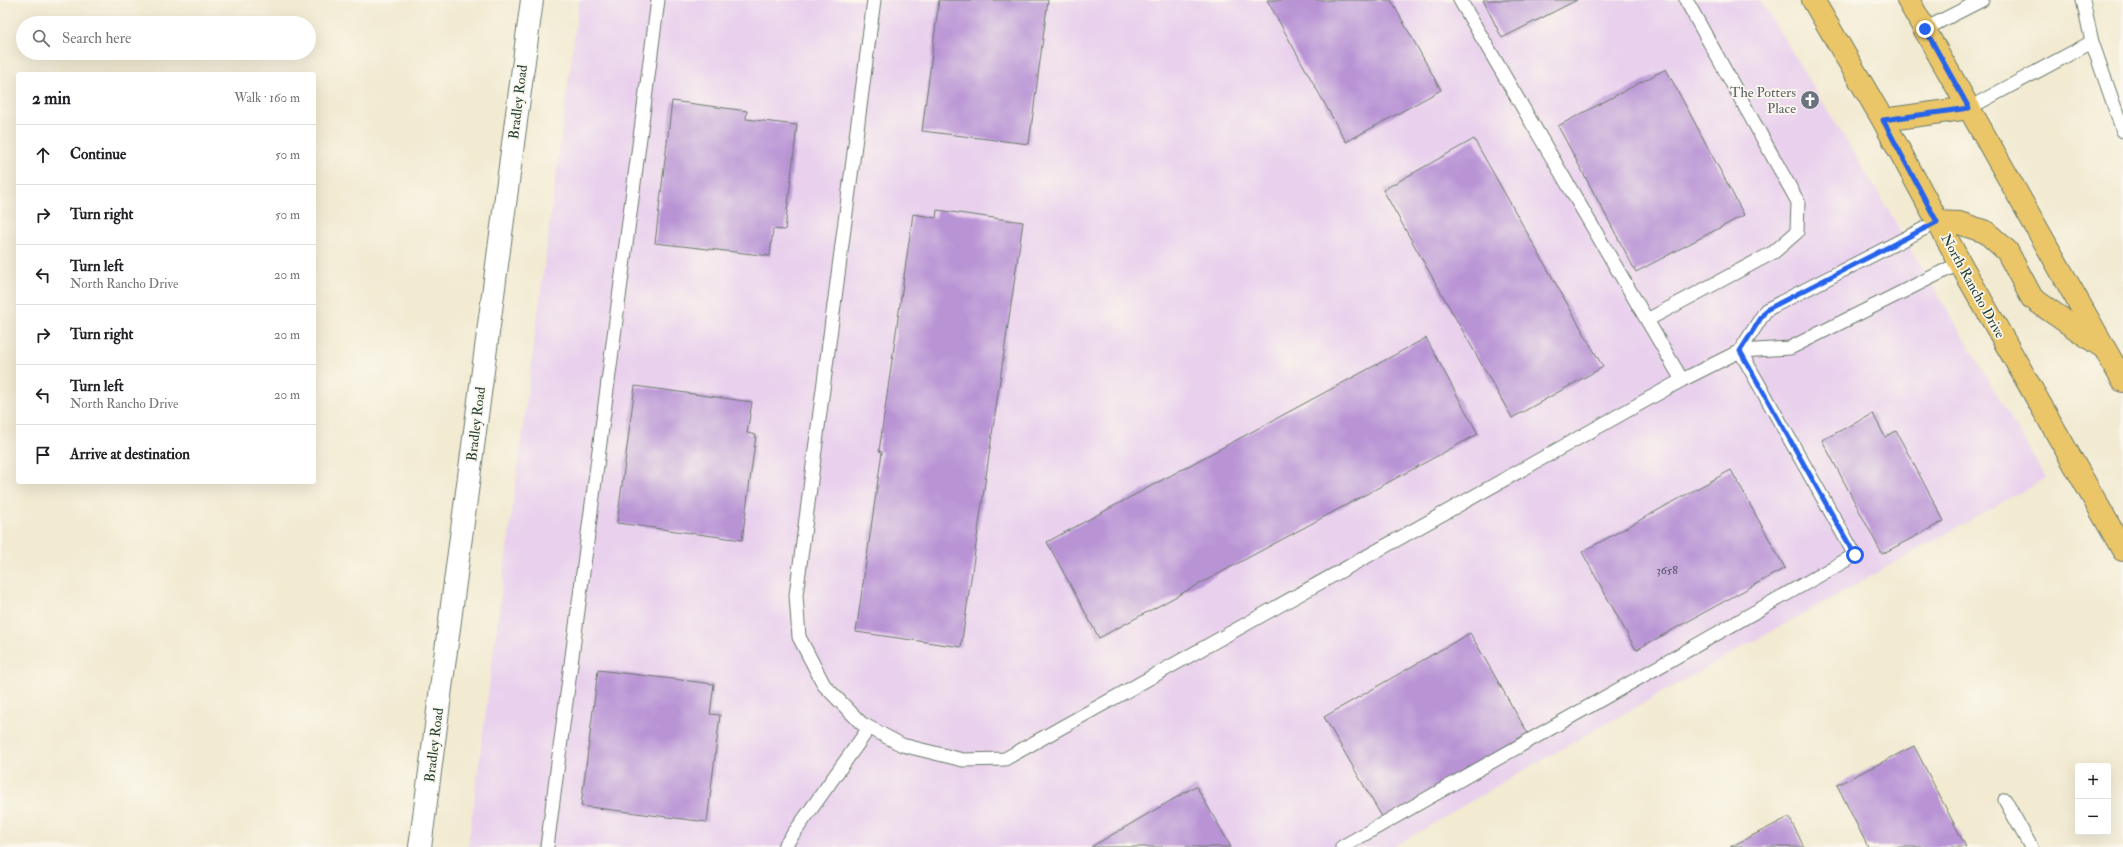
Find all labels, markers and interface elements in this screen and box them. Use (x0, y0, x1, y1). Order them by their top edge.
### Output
search box (16, 16, 316, 60)
route end (1916, 20, 1934, 38)
icon: search (30, 27, 52, 49)
text: Search here (62, 29, 131, 48)
street label: Bradley Road (505, 64, 532, 140)
place label: The Potters Place (1730, 84, 1796, 117)
text: 2 min (32, 88, 71, 109)
church icon: The Potters Place (1799, 89, 1821, 111)
text: Walk · 160 m (234, 90, 300, 106)
icon: ahead (32, 144, 54, 166)
text: Continue (70, 145, 126, 164)
text: 50 m (275, 147, 300, 163)
icon: right (32, 204, 54, 226)
text: Turn right (70, 205, 133, 224)
text: 50 m (275, 207, 300, 223)
street label: North Rancho Drive (1937, 231, 2009, 341)
text: Turn left (70, 257, 124, 276)
icon: left (32, 264, 54, 286)
text: 20 m (274, 267, 300, 283)
text: North Rancho Drive (70, 276, 178, 292)
icon: right (32, 324, 54, 346)
text: Turn right (70, 325, 133, 344)
text: 20 m (274, 327, 300, 343)
text: Turn left (70, 377, 124, 396)
icon: left (32, 384, 54, 406)
street label: Bradley Road (463, 386, 490, 462)
text: 20 m (274, 387, 300, 403)
text: North Rancho Drive (70, 396, 178, 412)
icon: arrive (32, 444, 54, 466)
text: Arrive at destination (70, 445, 190, 464)
route start (1846, 546, 1864, 564)
house number: 3658 (1656, 563, 1678, 578)
street label: Bradley Road (421, 707, 448, 783)
map controls (2075, 763, 2111, 835)
button: + (2075, 763, 2111, 799)
button: − (2075, 799, 2111, 835)

